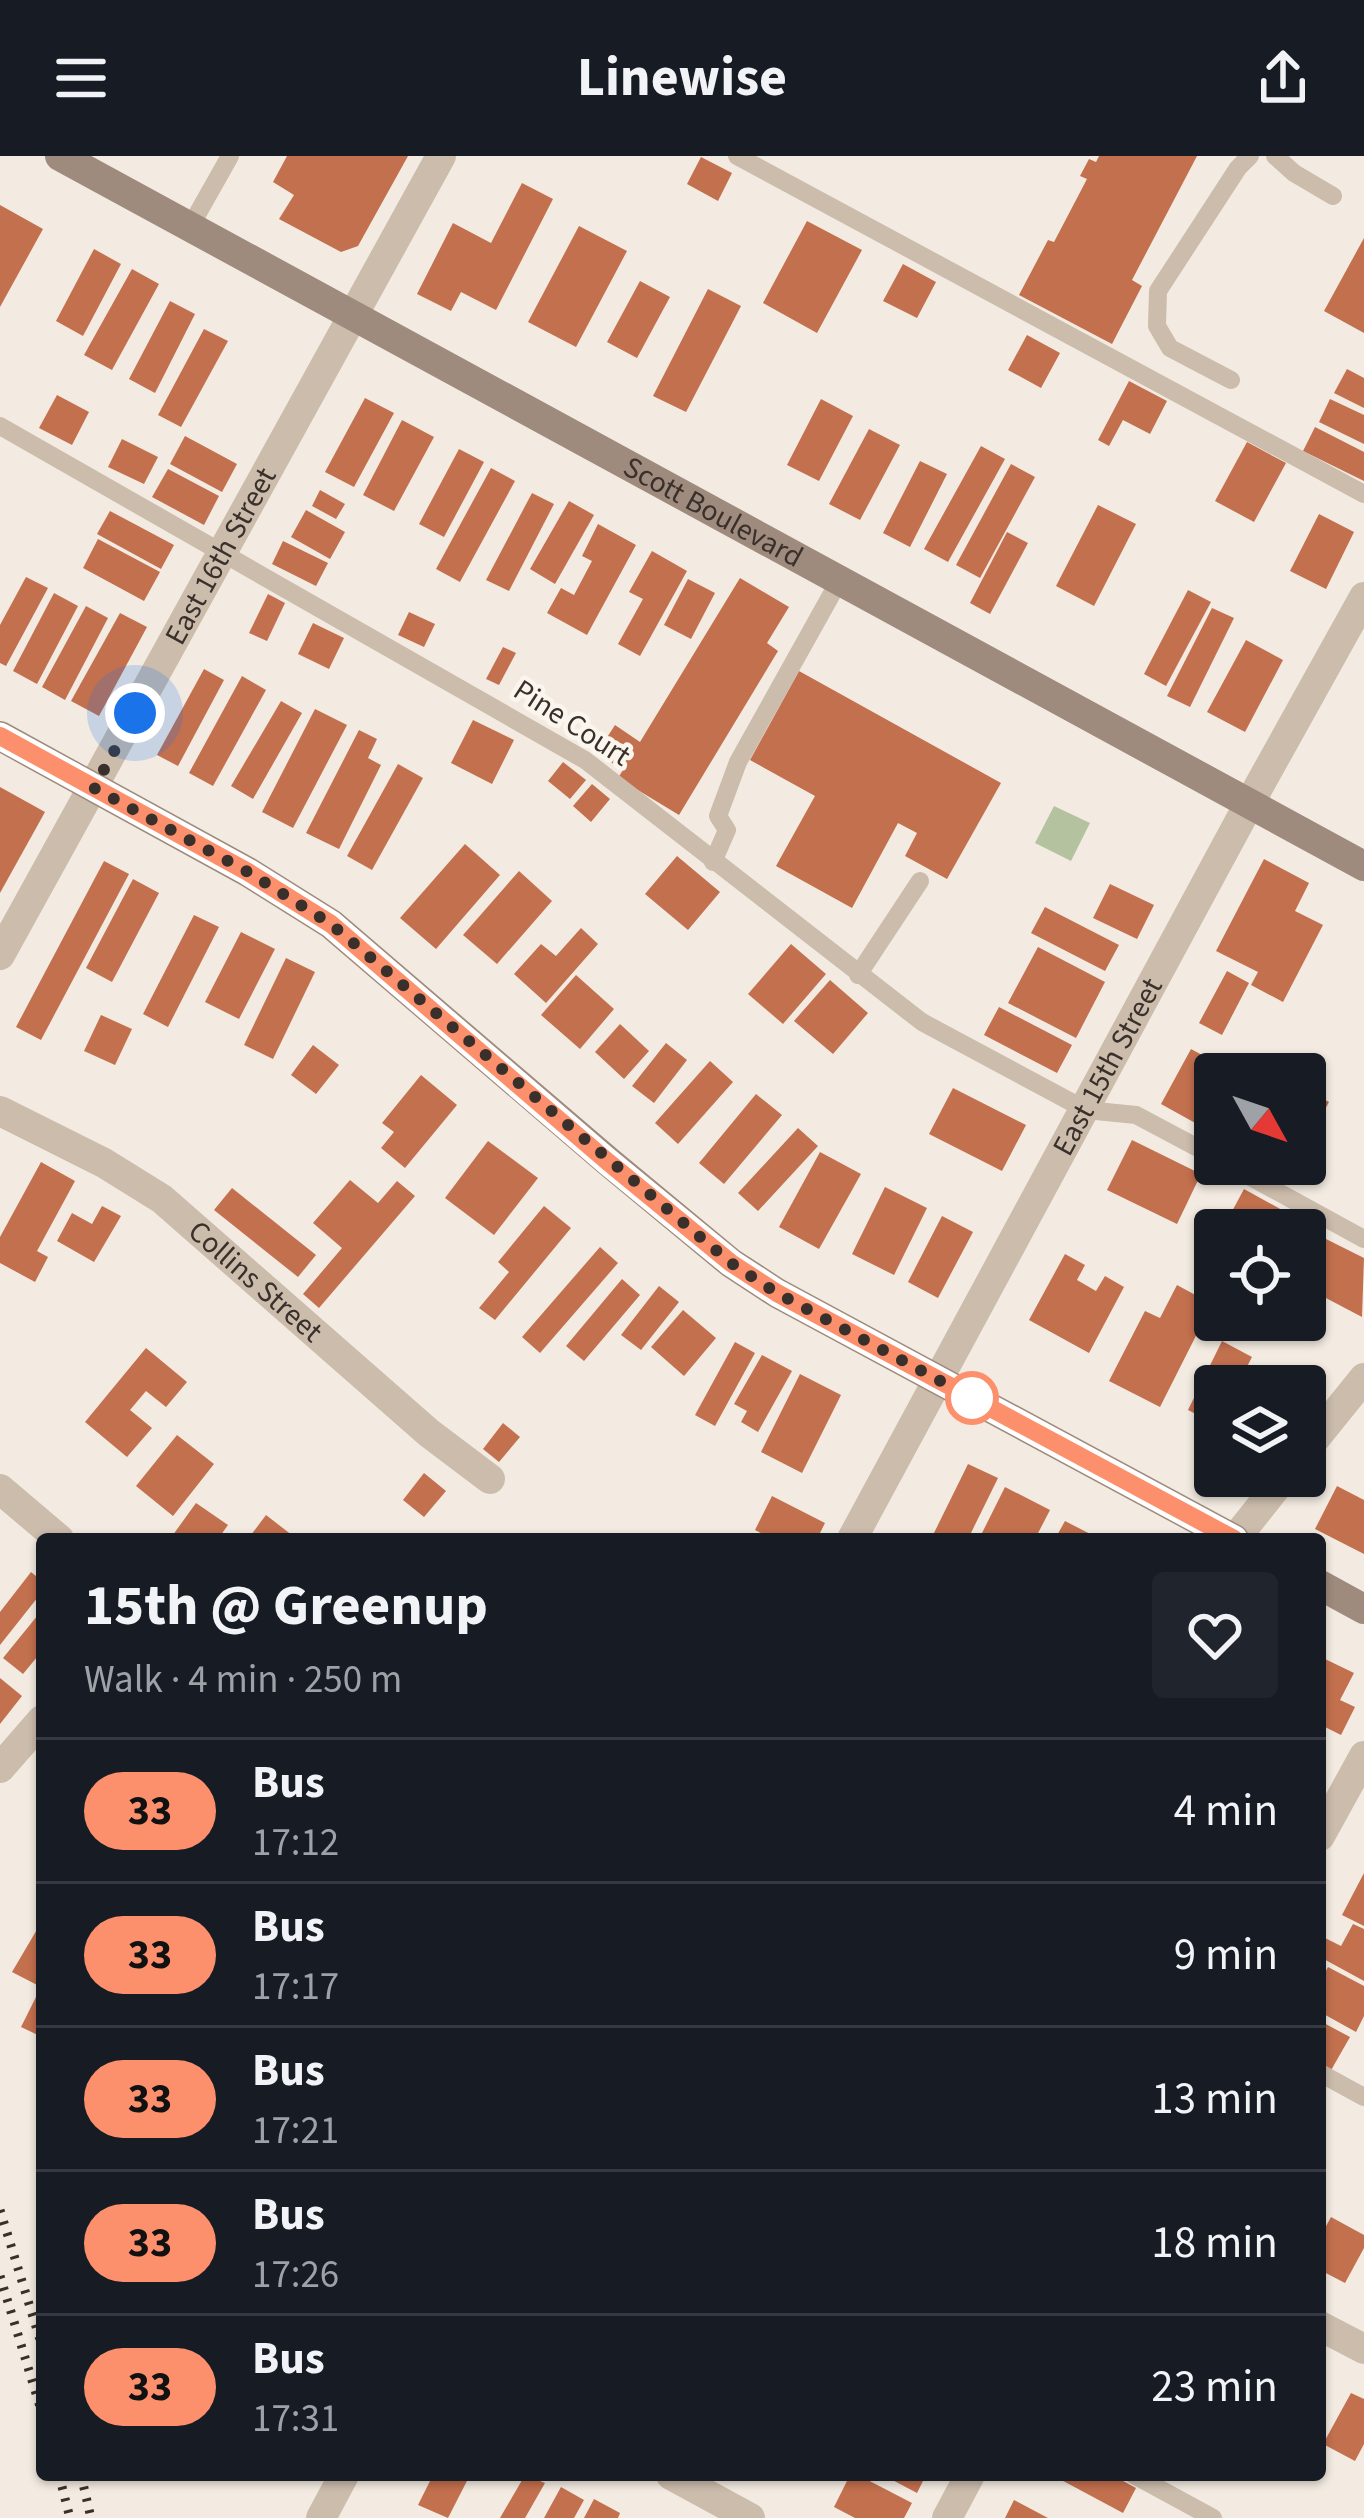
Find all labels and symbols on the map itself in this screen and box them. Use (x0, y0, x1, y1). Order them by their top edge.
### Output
street label: Scott Boulevard (616, 445, 811, 578)
street label: East 16th Street (154, 459, 287, 652)
street label: Pine Court (505, 669, 639, 777)
your location (105, 683, 165, 743)
street label: East 15th Street (1042, 970, 1173, 1163)
north arrow (1194, 1053, 1326, 1185)
street label: Collins Street (179, 1210, 332, 1352)
unlabelled marker (947, 1373, 997, 1423)

